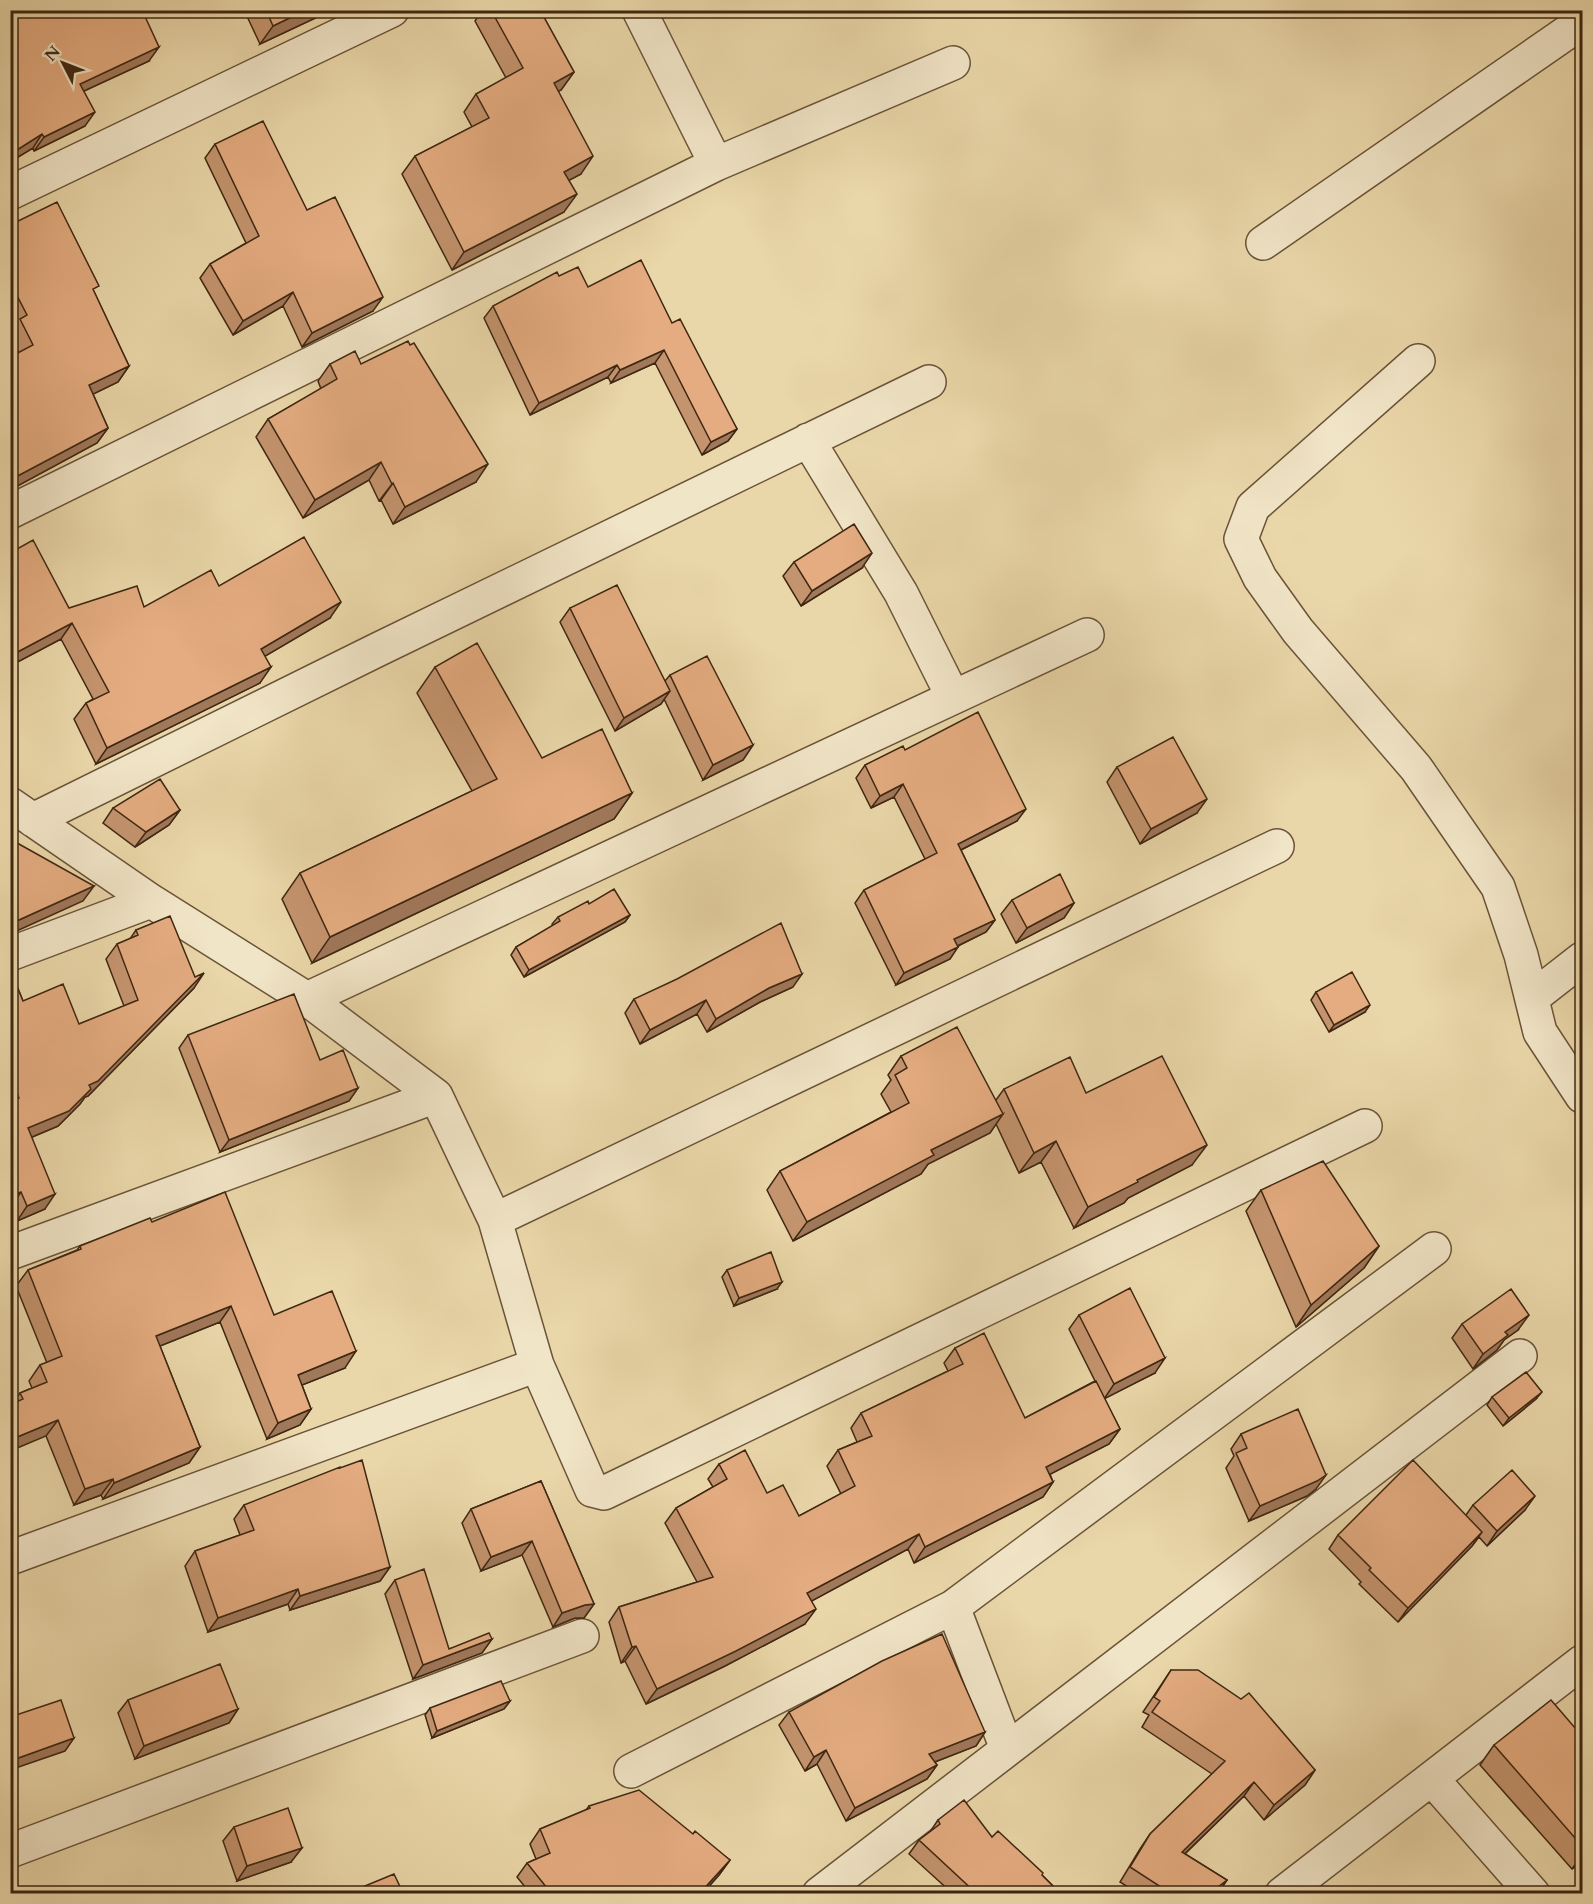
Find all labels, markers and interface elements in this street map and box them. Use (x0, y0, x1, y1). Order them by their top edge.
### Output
north arrow (33, 33, 93, 93)
text: N (40, 41, 65, 66)

